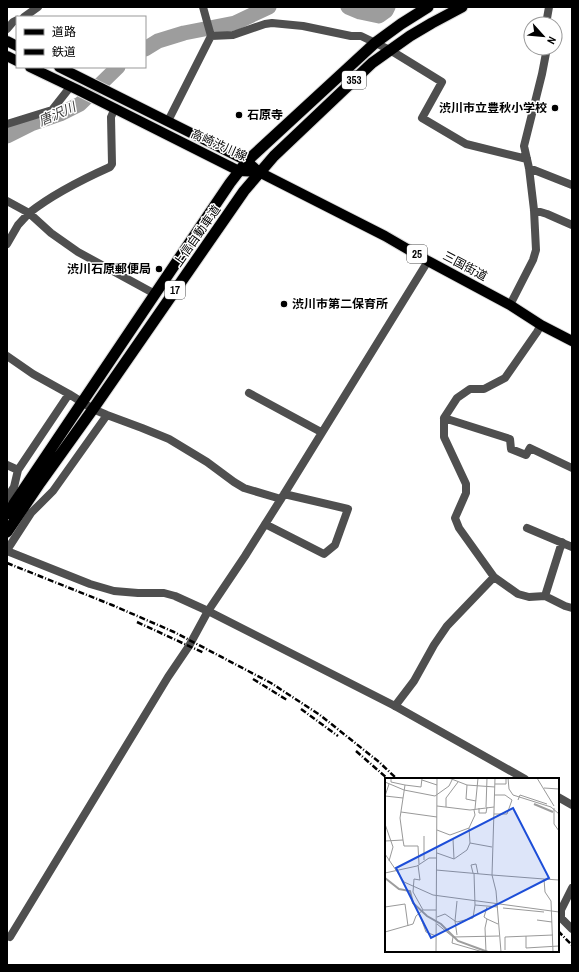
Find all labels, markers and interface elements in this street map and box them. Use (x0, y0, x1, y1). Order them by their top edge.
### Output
legend (16, 16, 146, 68)
north arrow (523, 16, 563, 56)
text: 道路 (52, 24, 76, 40)
text: N (544, 34, 560, 47)
text: 鉄道 (52, 44, 76, 60)
road number: 353 (342, 71, 366, 89)
water label: 唐沢川 (36, 97, 80, 130)
place label: 渋川市立豊秋小学校 (439, 100, 547, 116)
marker: 渋川市立豊秋小学校 (550, 103, 560, 113)
place label: 石原寺 (247, 107, 283, 123)
marker: 石原寺 (234, 110, 244, 120)
street label: 高崎渋川線 (188, 125, 250, 165)
street label: 上信自動車道 (170, 202, 224, 270)
road number: 25 (407, 245, 427, 263)
street label: 三国街道 (440, 248, 490, 284)
place label: 渋川石原郵便局 (67, 261, 151, 277)
marker: 渋川石原郵便局 (154, 264, 164, 274)
road number: 17 (165, 281, 185, 299)
place label: 渋川市第二保育所 (292, 296, 388, 312)
marker: 渋川市第二保育所 (279, 299, 289, 309)
inset map (385, 778, 559, 952)

